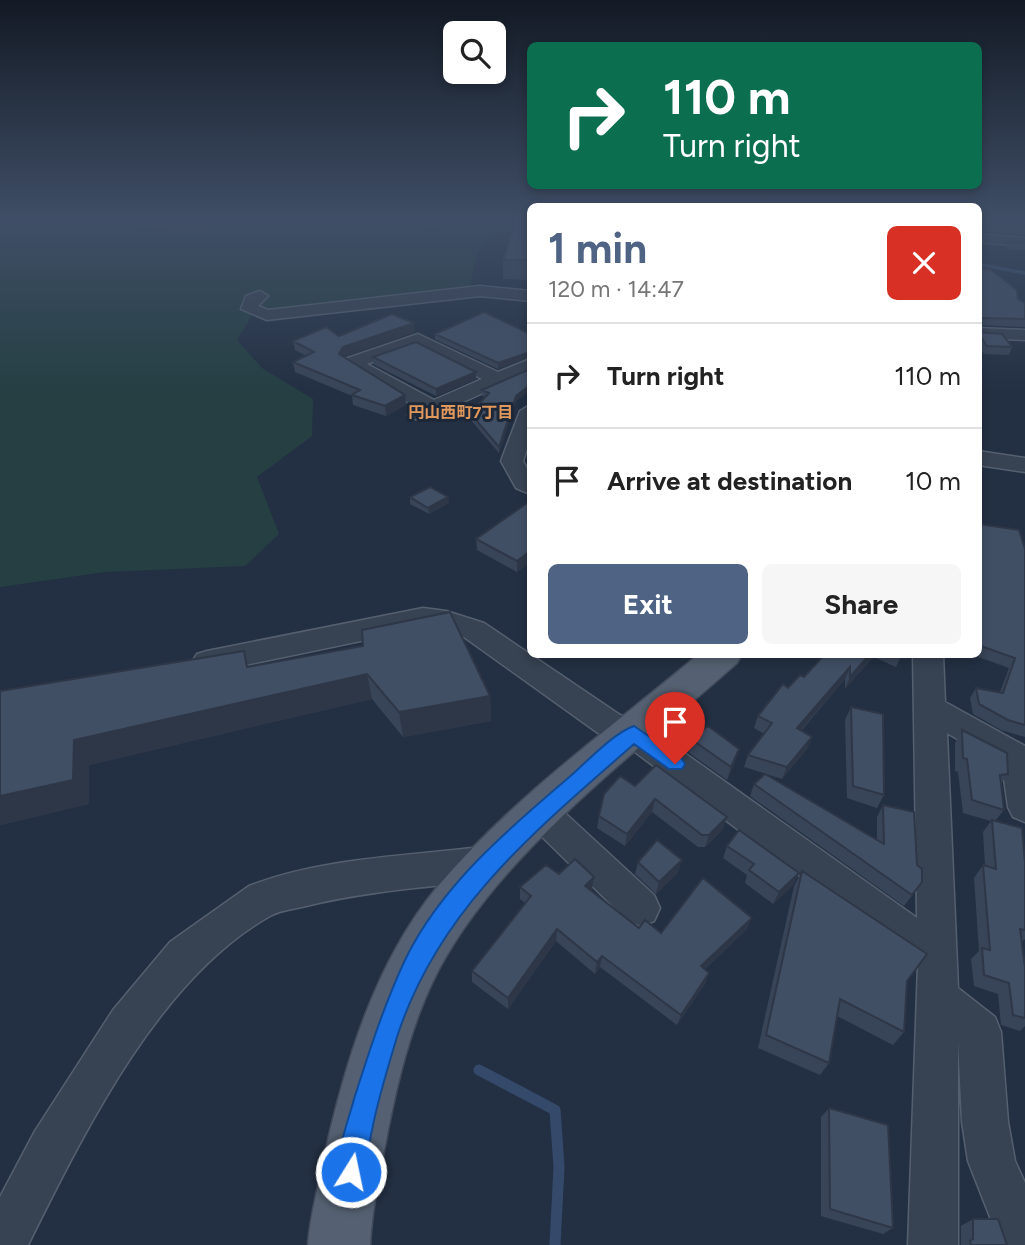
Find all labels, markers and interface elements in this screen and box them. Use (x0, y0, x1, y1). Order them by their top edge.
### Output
map controls (443, 21, 506, 84)
button: search (443, 21, 506, 84)
text: 110 m (663, 67, 791, 126)
icon: right (548, 70, 639, 161)
text: Turn right (663, 127, 801, 165)
text: 1 min (548, 223, 647, 274)
button: close (887, 226, 961, 300)
text: 120 m · 14:47 (548, 275, 684, 303)
icon: right (548, 357, 586, 395)
text: Turn right (607, 360, 724, 392)
text: 110 m (894, 360, 961, 392)
district label: 円山西町7丁目 (409, 403, 513, 422)
icon: arrive (548, 462, 586, 500)
text: Arrive at destination (607, 465, 852, 497)
text: 10 m (905, 465, 961, 497)
button: Exit (548, 564, 748, 644)
button: Share (762, 564, 961, 644)
pin (645, 692, 705, 764)
icon: arrive (656, 703, 694, 741)
position arrow (314, 1135, 388, 1209)

